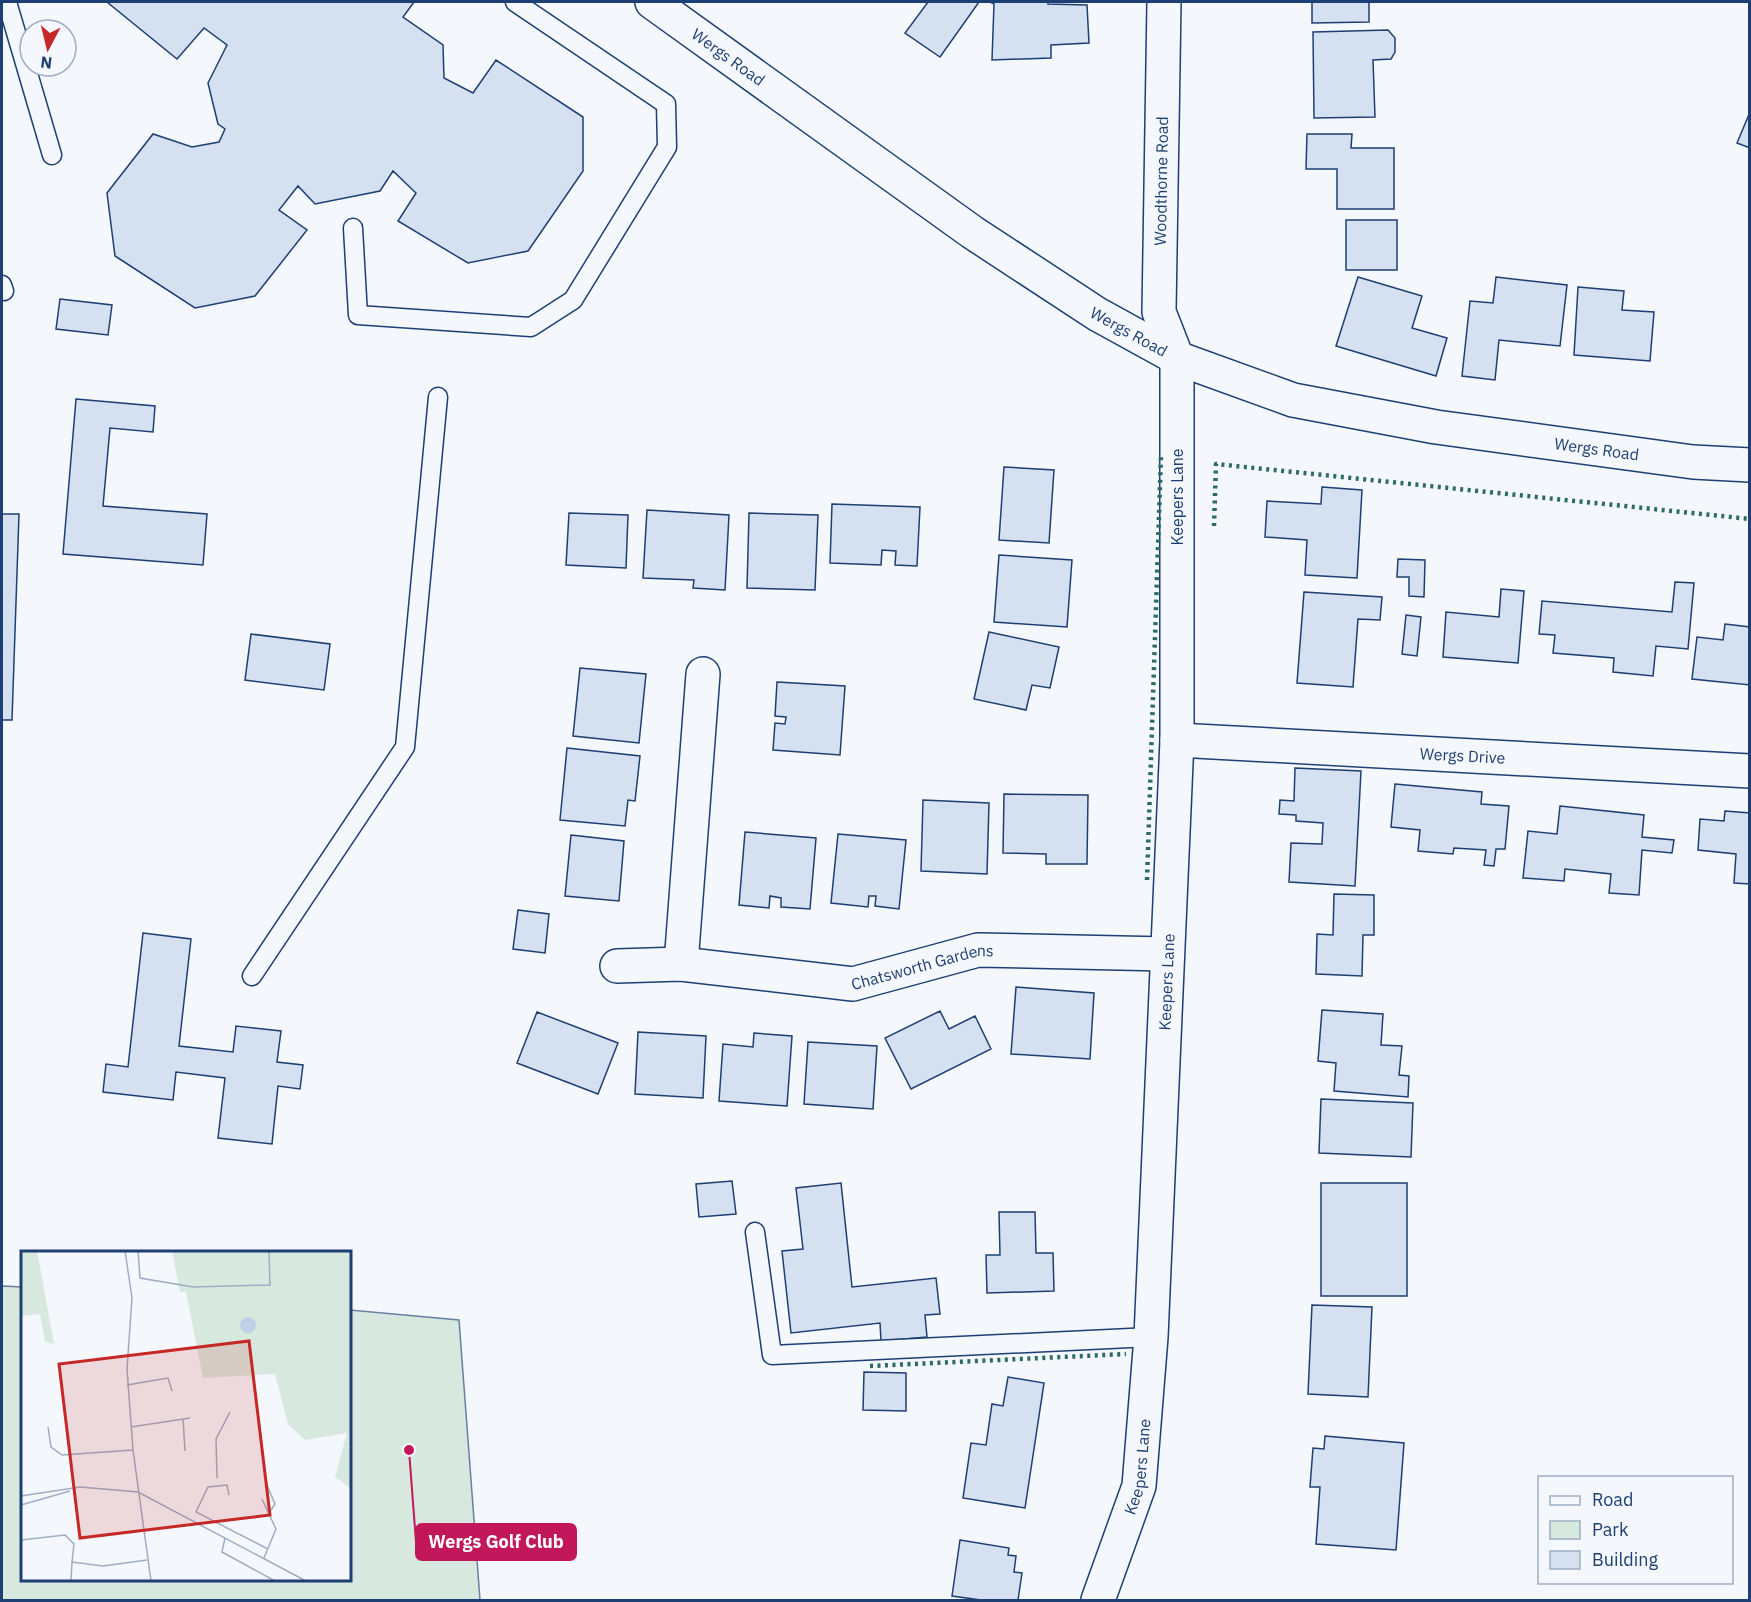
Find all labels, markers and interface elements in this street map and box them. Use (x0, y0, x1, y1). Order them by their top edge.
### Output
north arrow (18, 18, 78, 78)
street label: Wergs Road (688, 24, 769, 90)
text: N (39, 52, 53, 74)
street label: Woodthorne Road (1150, 116, 1172, 246)
street label: Wergs Road (1087, 302, 1171, 361)
street label: Wergs Road (1553, 433, 1640, 465)
street label: Keepers Lane (1167, 448, 1187, 546)
street label: Wergs Drive (1419, 743, 1506, 768)
street label: Keepers Lane (1154, 933, 1179, 1031)
street label: Chatsworth Gardens (849, 940, 994, 994)
inset map (21, 1251, 351, 1581)
street label: Keepers Lane (1120, 1418, 1154, 1517)
legend (1538, 1476, 1733, 1584)
text: Road (1592, 1488, 1633, 1511)
text: Park (1592, 1518, 1629, 1541)
callout: Wergs Golf Club (416, 1524, 576, 1560)
text: Wergs Golf Club (428, 1530, 564, 1553)
text: Building (1592, 1548, 1659, 1571)

